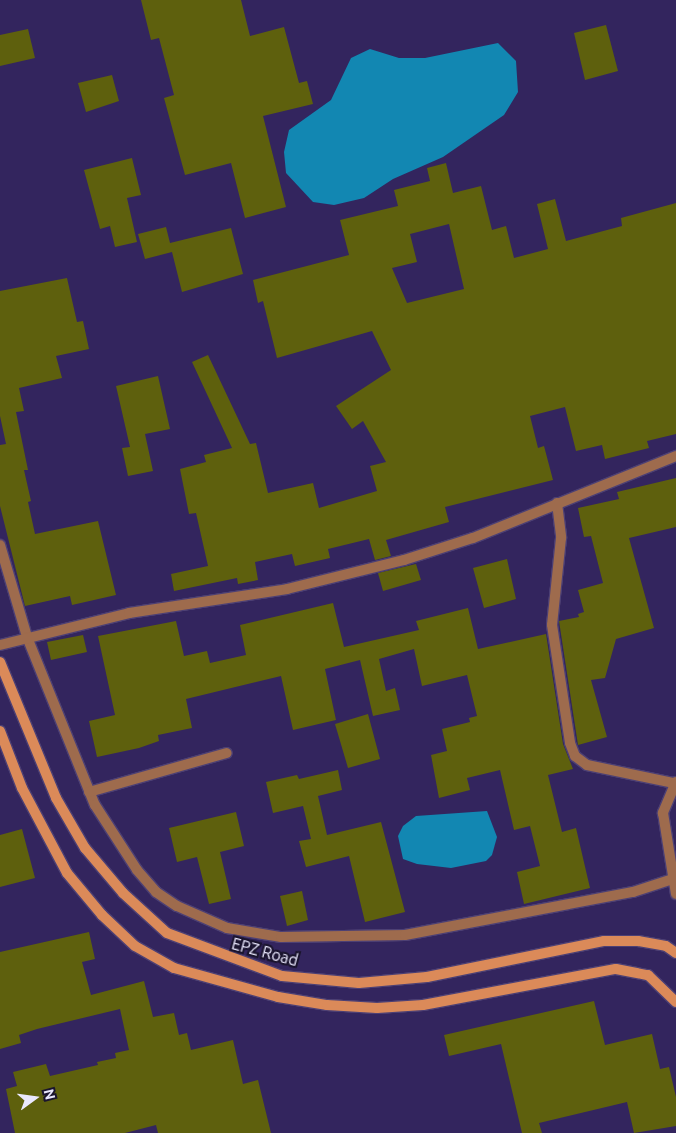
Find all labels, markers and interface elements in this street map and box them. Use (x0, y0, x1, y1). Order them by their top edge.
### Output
street label: EPZ Road (230, 934, 300, 970)
north arrow (10, 1073, 60, 1123)
text: N (41, 1087, 59, 1101)

